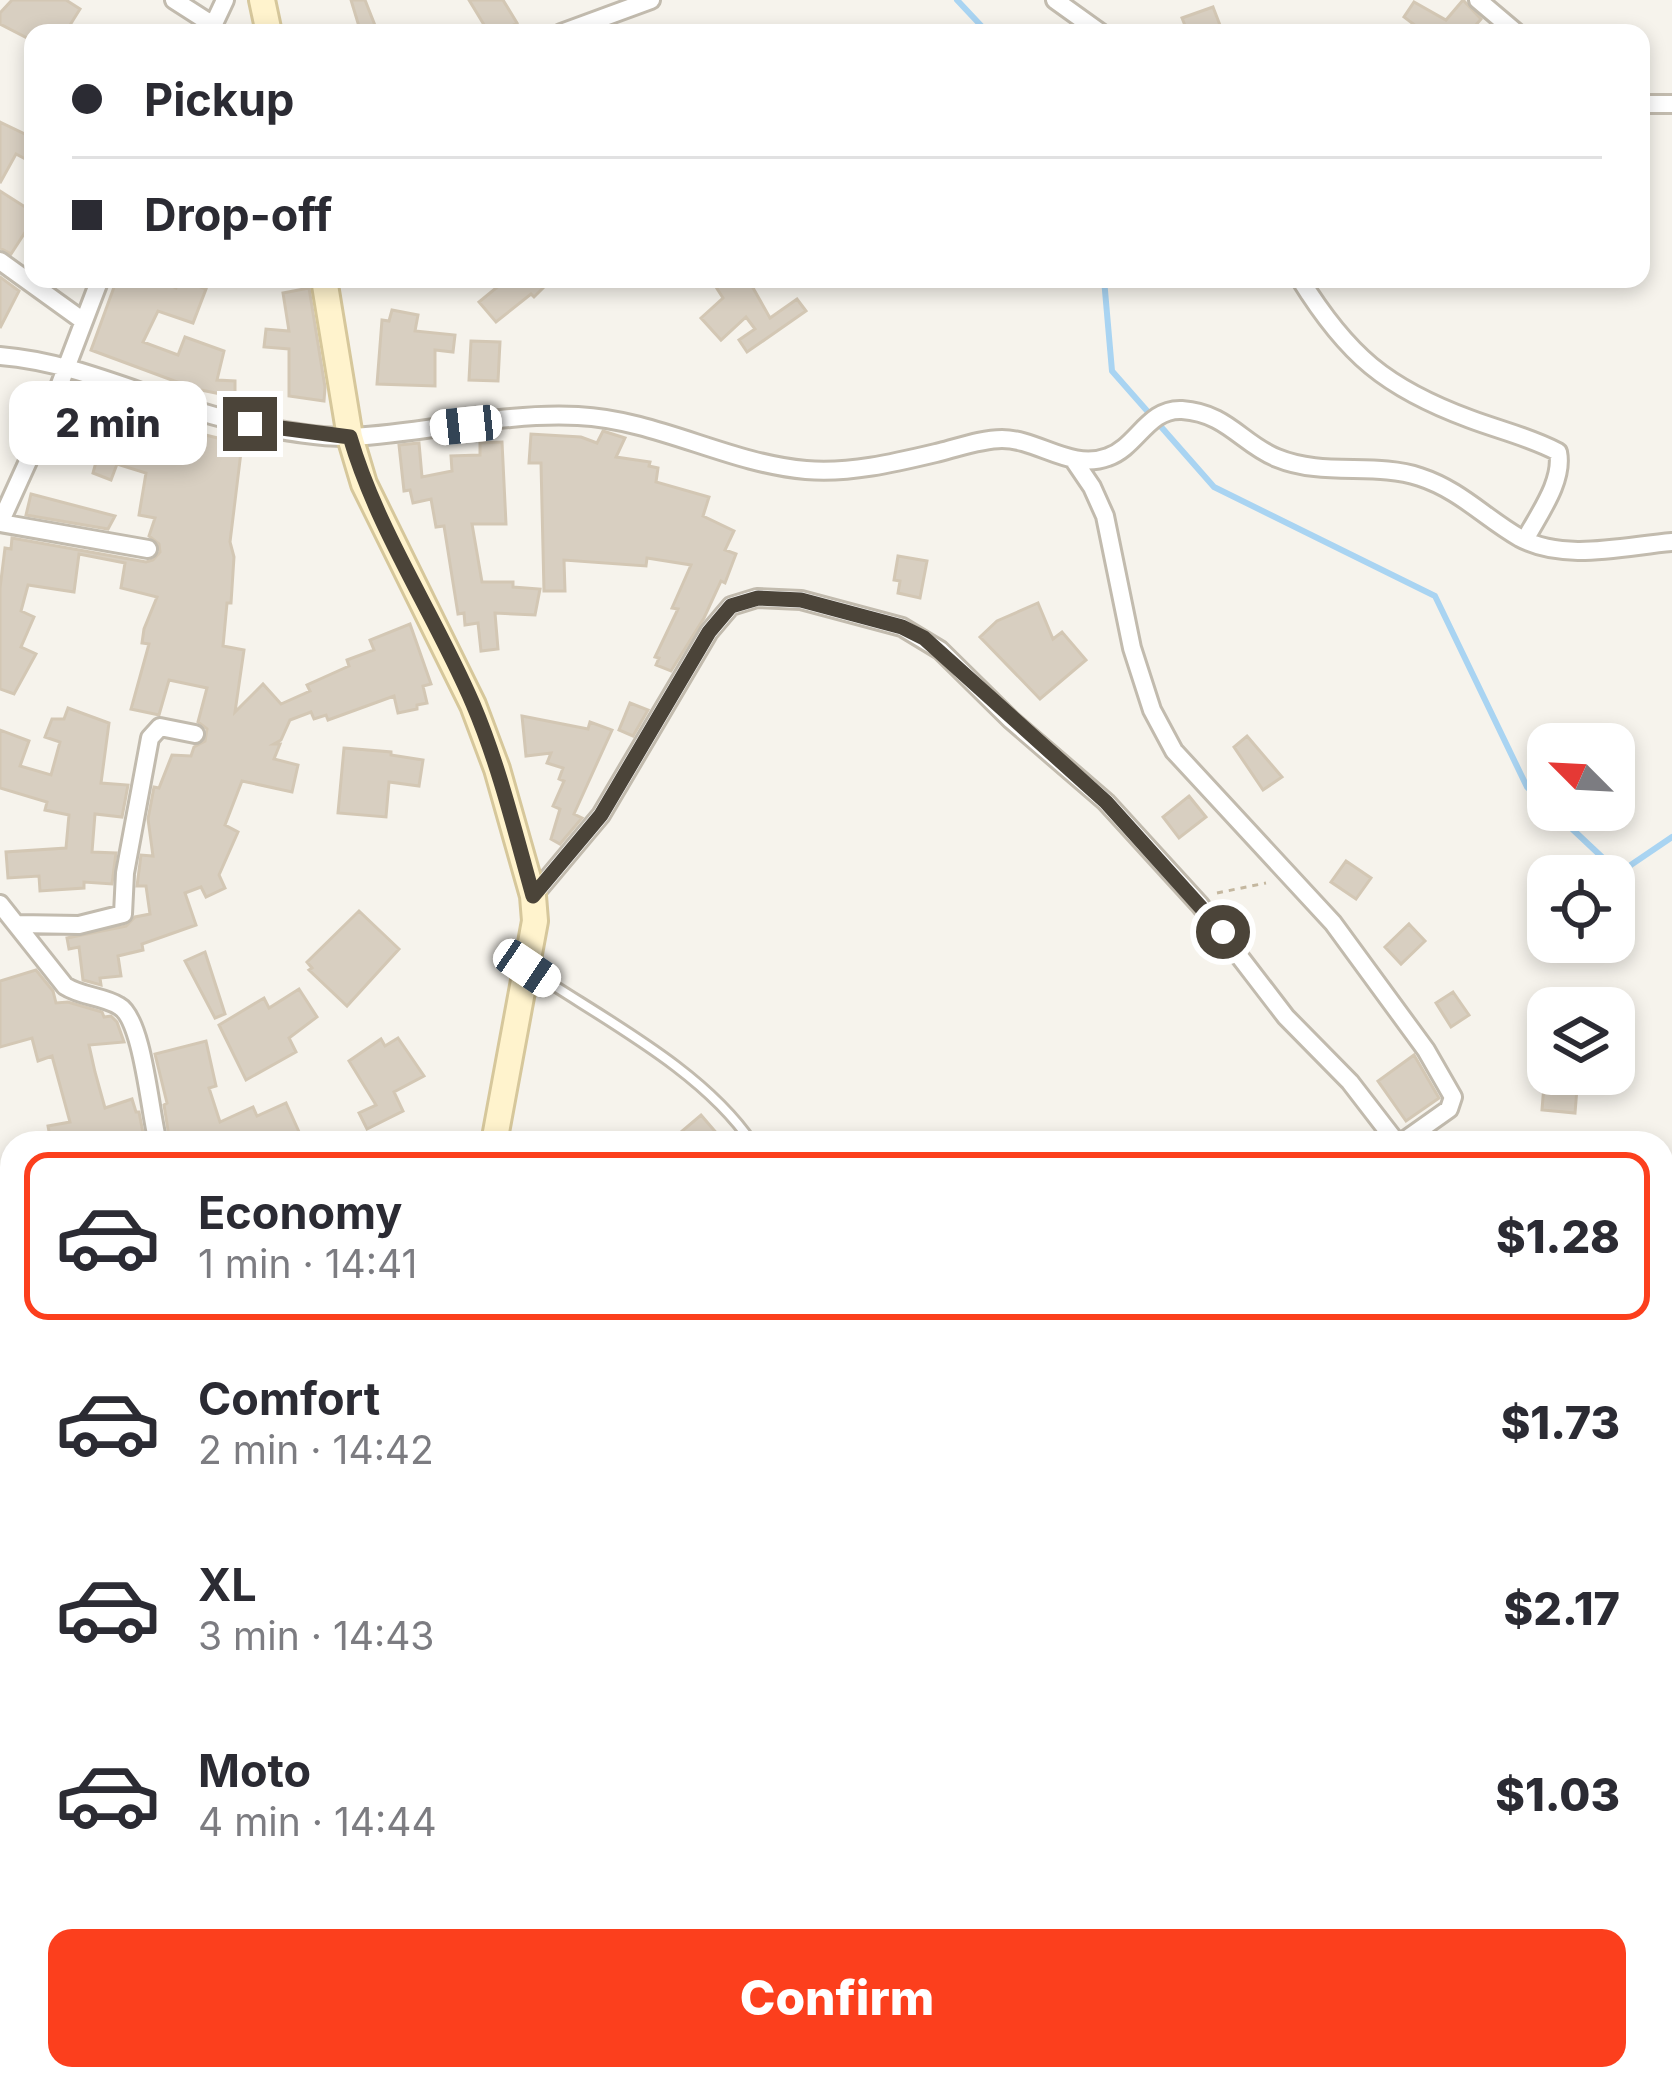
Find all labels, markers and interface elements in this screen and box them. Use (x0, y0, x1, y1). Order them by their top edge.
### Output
text: Pickup (144, 72, 294, 127)
text: Drop-off (144, 187, 332, 242)
callout: 2 min (10, 382, 208, 466)
route end (223, 397, 277, 451)
text: 2 min (55, 399, 161, 446)
car (428, 403, 504, 447)
north arrow (1527, 723, 1635, 831)
map controls (1527, 723, 1635, 1095)
button: locate (1527, 855, 1635, 963)
route start (1196, 905, 1250, 959)
car (487, 933, 567, 1003)
button: layers (1527, 987, 1635, 1095)
icon: car (54, 1182, 162, 1290)
text: Economy (198, 1185, 402, 1240)
text: $1.28 (1496, 1209, 1620, 1264)
text: 1 min · 14:41 (198, 1240, 417, 1287)
icon: car (54, 1368, 162, 1476)
text: Comfort (198, 1371, 380, 1426)
text: $1.73 (1501, 1395, 1620, 1450)
text: 2 min · 14:42 (198, 1426, 434, 1473)
icon: car (54, 1554, 162, 1662)
text: XL (198, 1557, 257, 1612)
text: $2.17 (1504, 1581, 1620, 1636)
text: 3 min · 14:43 (198, 1612, 434, 1659)
icon: car (54, 1740, 162, 1848)
text: Moto (198, 1743, 311, 1798)
text: $1.03 (1495, 1767, 1620, 1822)
text: 4 min · 14:44 (198, 1798, 437, 1845)
button: Confirm (48, 1929, 1626, 2067)

